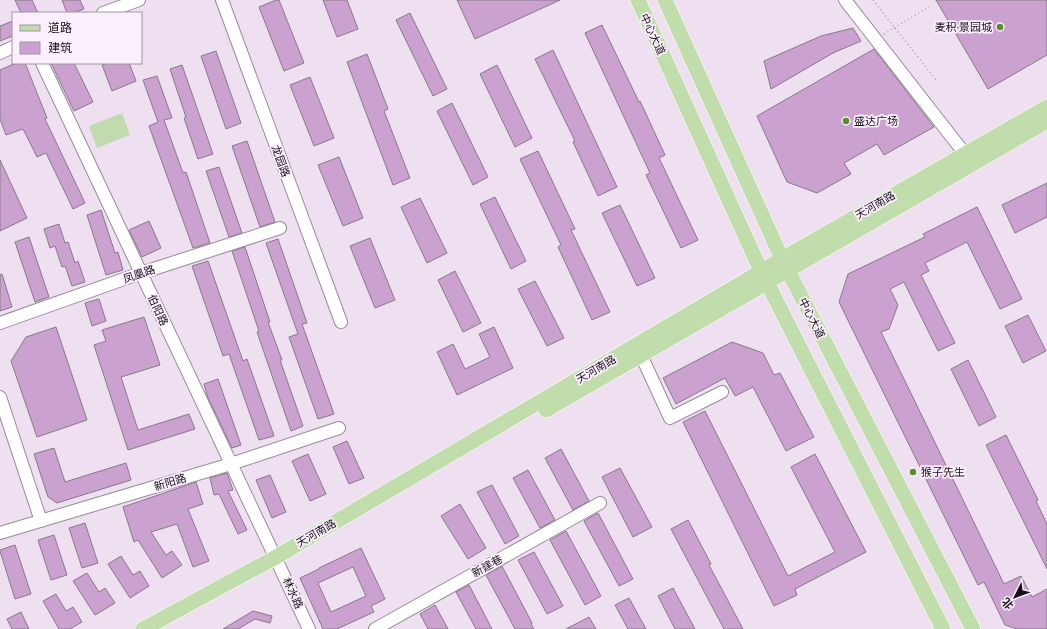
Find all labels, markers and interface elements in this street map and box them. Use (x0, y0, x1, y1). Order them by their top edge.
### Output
street label: 中心大道 (638, 11, 669, 56)
legend (12, 12, 142, 64)
text: 道路 (48, 20, 72, 34)
place label: 麦积·景园城 (935, 20, 992, 33)
marker: 麦积·景园城 (995, 22, 1005, 32)
text: 建筑 (48, 40, 72, 54)
place label: 盛达广场 (854, 114, 898, 127)
marker: 盛达广场 (841, 116, 851, 126)
street label: 龙园路 (270, 143, 293, 179)
street label: 天河南路 (852, 188, 897, 221)
street label: 凤凰路 (121, 262, 157, 285)
street label: 伯阳路 (146, 292, 171, 327)
street label: 中心大道 (797, 295, 828, 340)
street label: 天河南路 (573, 352, 618, 385)
place label: 猴子先生 (921, 465, 965, 478)
marker: 猴子先生 (908, 467, 918, 477)
street label: 新阳路 (152, 470, 188, 493)
street label: 天河南路 (293, 516, 338, 549)
street label: 新建巷 (469, 552, 504, 579)
street label: 林水路 (281, 575, 306, 610)
north arrow (995, 577, 1035, 617)
text: 北 (999, 596, 1016, 612)

